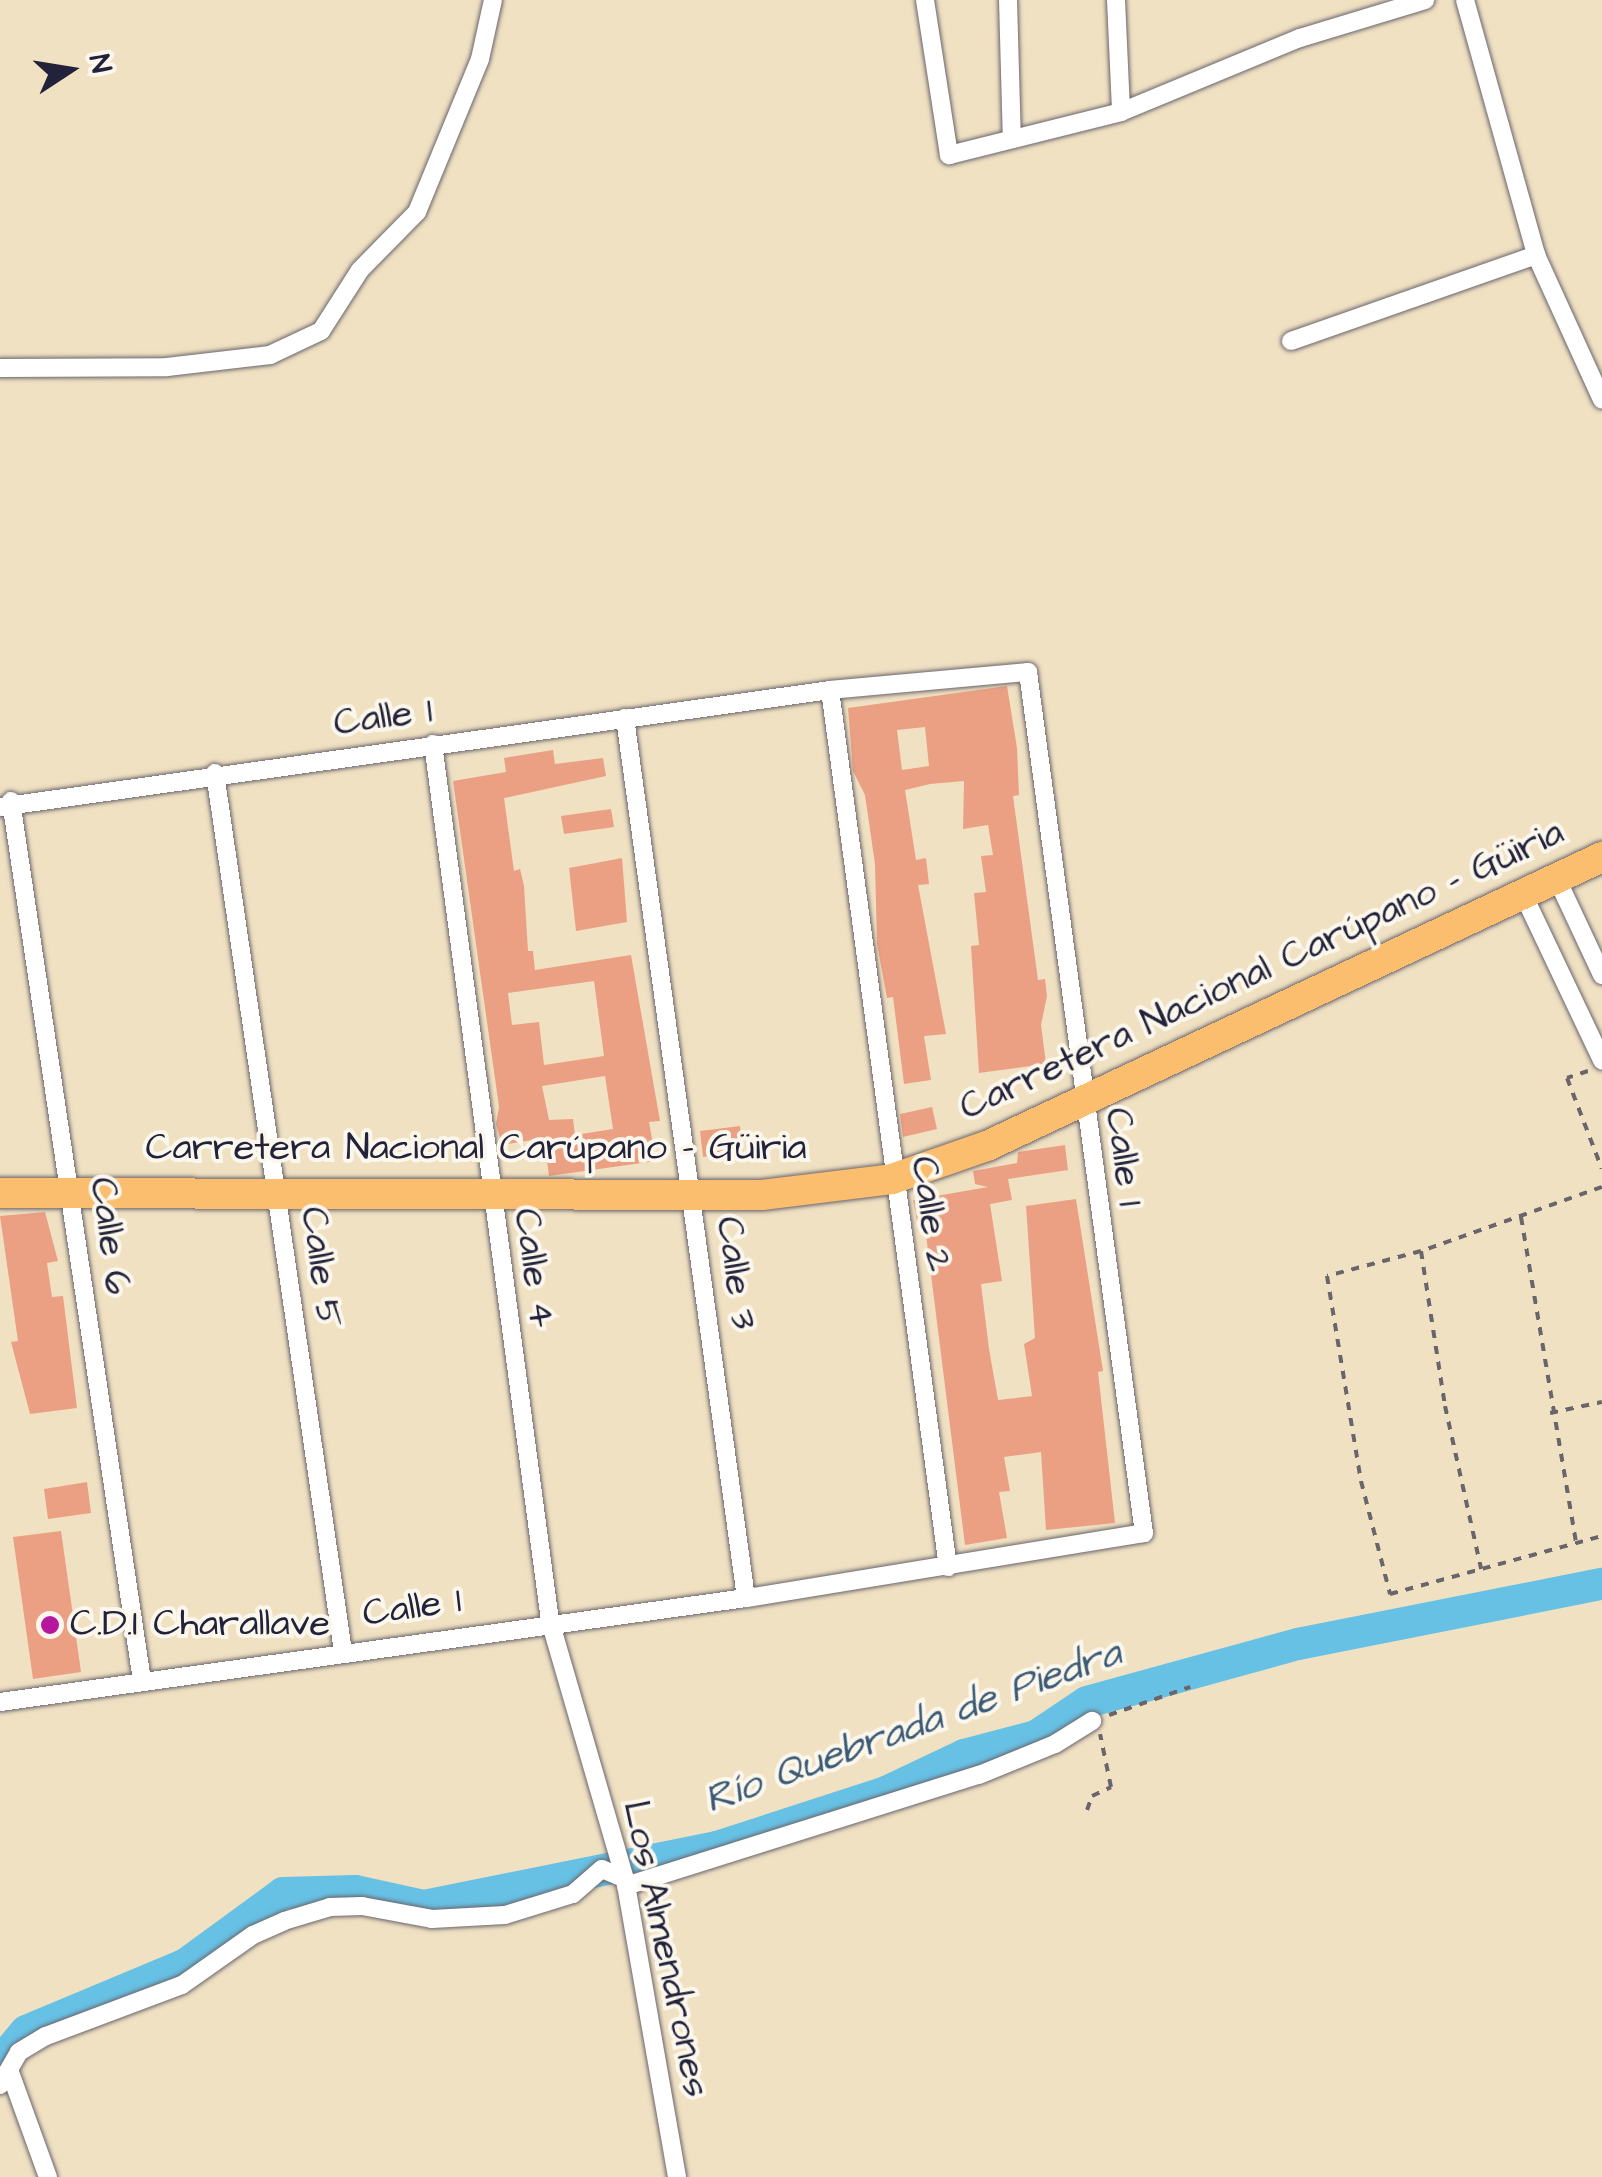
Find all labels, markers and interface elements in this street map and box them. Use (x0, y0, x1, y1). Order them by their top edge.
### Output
north arrow (20, 20, 120, 120)
text: N (79, 51, 121, 76)
street label: Calle 1 (331, 689, 435, 747)
street label: Carretera Nacional Carúpano - Güiria (953, 811, 1571, 1131)
street label: Calle 1 (1094, 1105, 1152, 1209)
street label: Carretera Nacional Carúpano - Güiria (145, 1126, 807, 1172)
street label: Calle 2 (899, 1154, 961, 1274)
street label: Calle 6 (78, 1175, 140, 1297)
street label: Calle 5 (289, 1204, 351, 1330)
street label: Calle 4 (502, 1205, 564, 1331)
street label: Calle 3 (705, 1214, 765, 1332)
street label: Calle 1 (360, 1579, 464, 1637)
place label: C.D.I Charallave (70, 1602, 330, 1648)
marker: C.D.I Charallave (39, 1614, 61, 1636)
water label: Río Quebrada de Piedra (698, 1629, 1128, 1825)
street label: Los Almendrones (611, 1797, 719, 2101)

